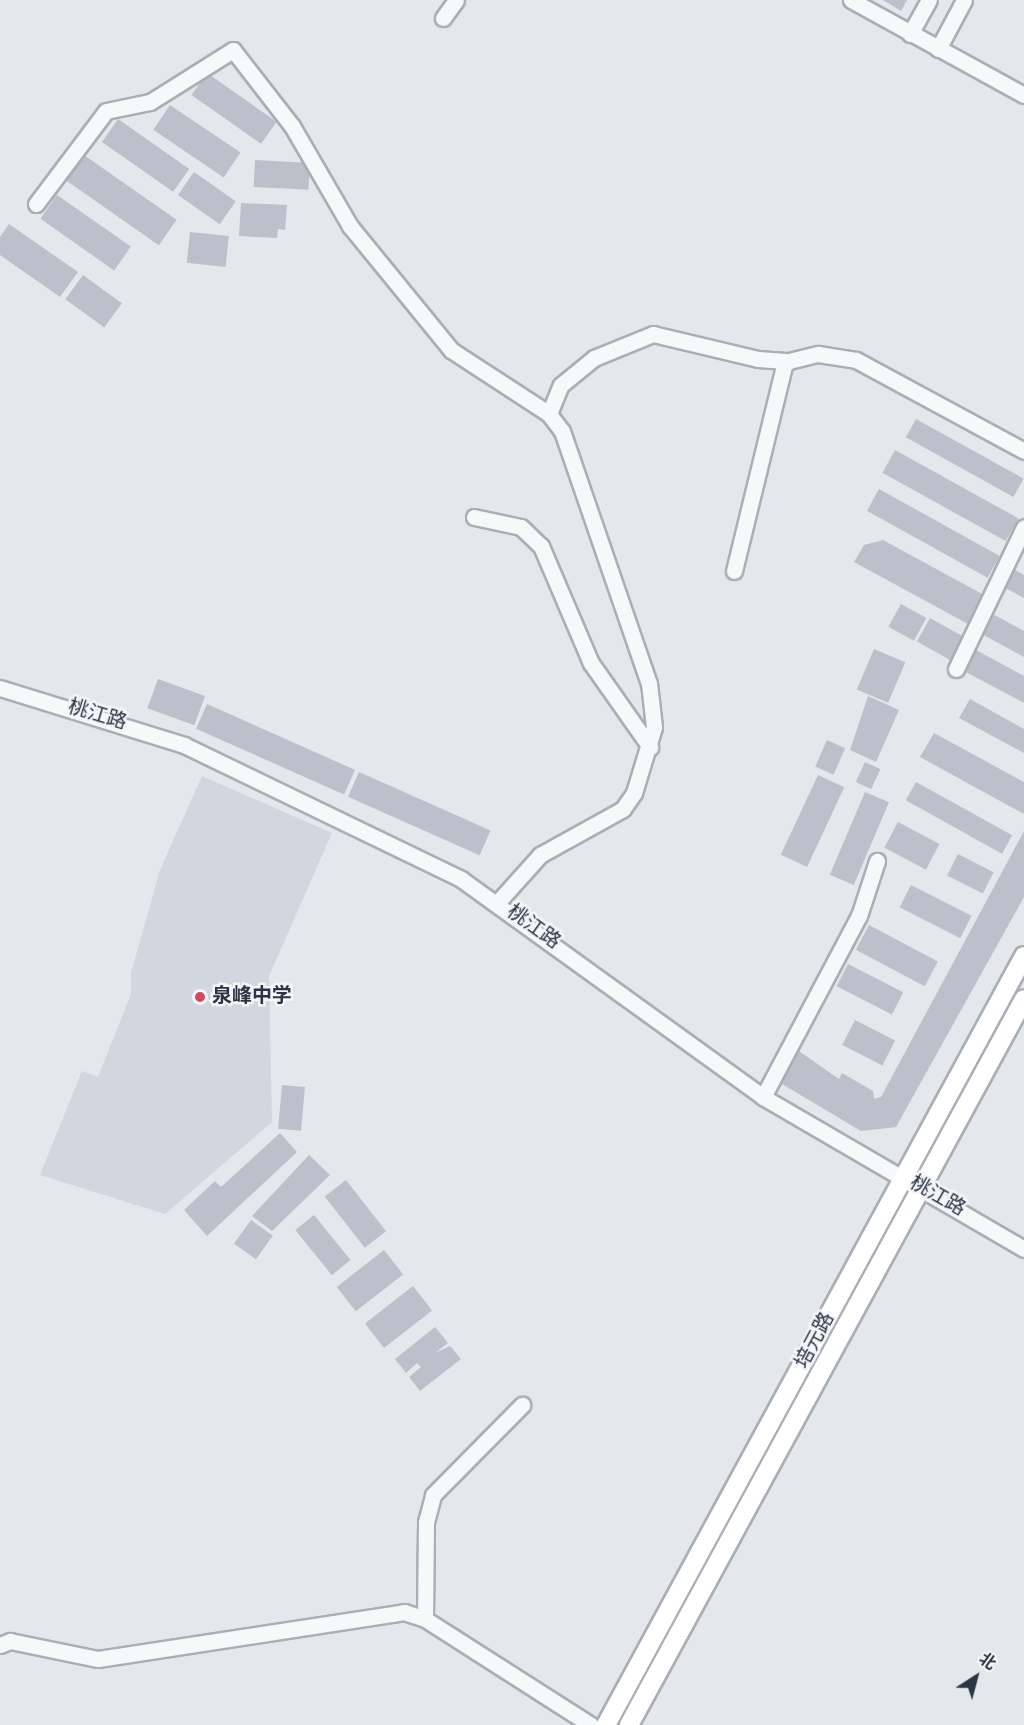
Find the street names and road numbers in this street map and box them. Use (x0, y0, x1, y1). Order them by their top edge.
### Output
street label: 桃江路 (65, 696, 129, 736)
street label: 桃江路 (502, 901, 564, 955)
street label: 桃江路 (905, 1172, 969, 1222)
street label: 培元路 (791, 1309, 841, 1373)

